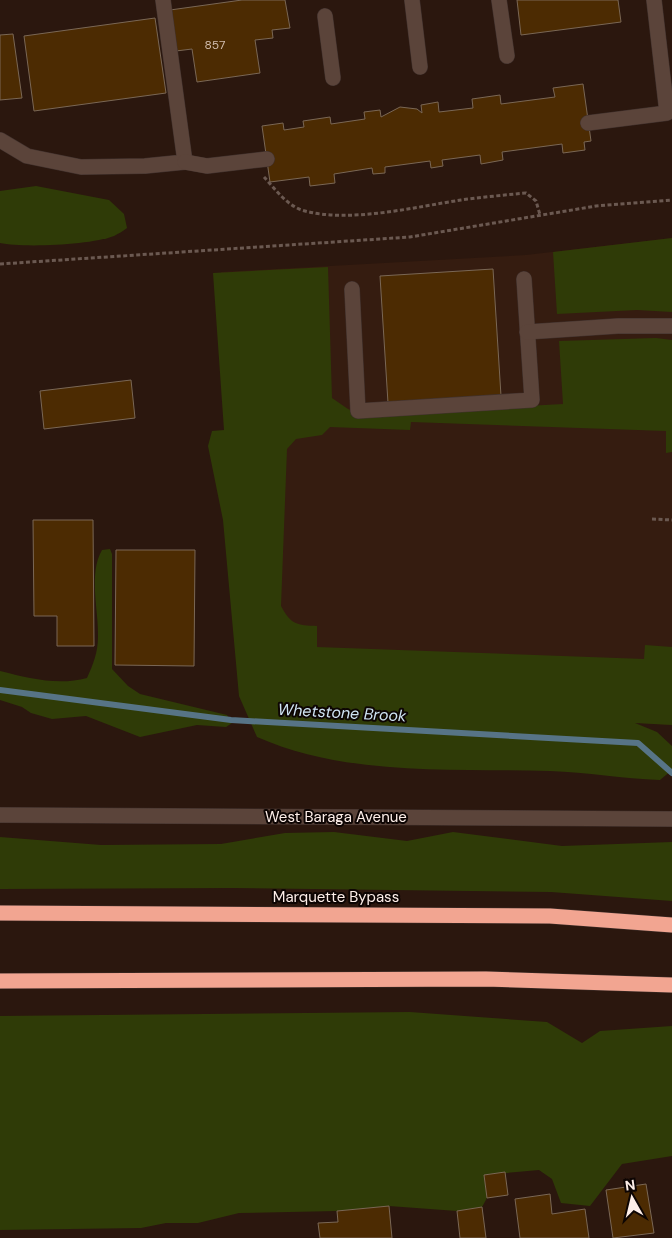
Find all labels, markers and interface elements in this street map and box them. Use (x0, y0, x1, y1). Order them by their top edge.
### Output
house number: 857 (205, 37, 225, 53)
water label: Whetstone Brook (277, 699, 408, 726)
street label: West Baraga Avenue (265, 807, 407, 827)
street label: Marquette Bypass (273, 887, 399, 907)
north arrow (607, 1173, 657, 1223)
text: N (624, 1176, 637, 1195)

